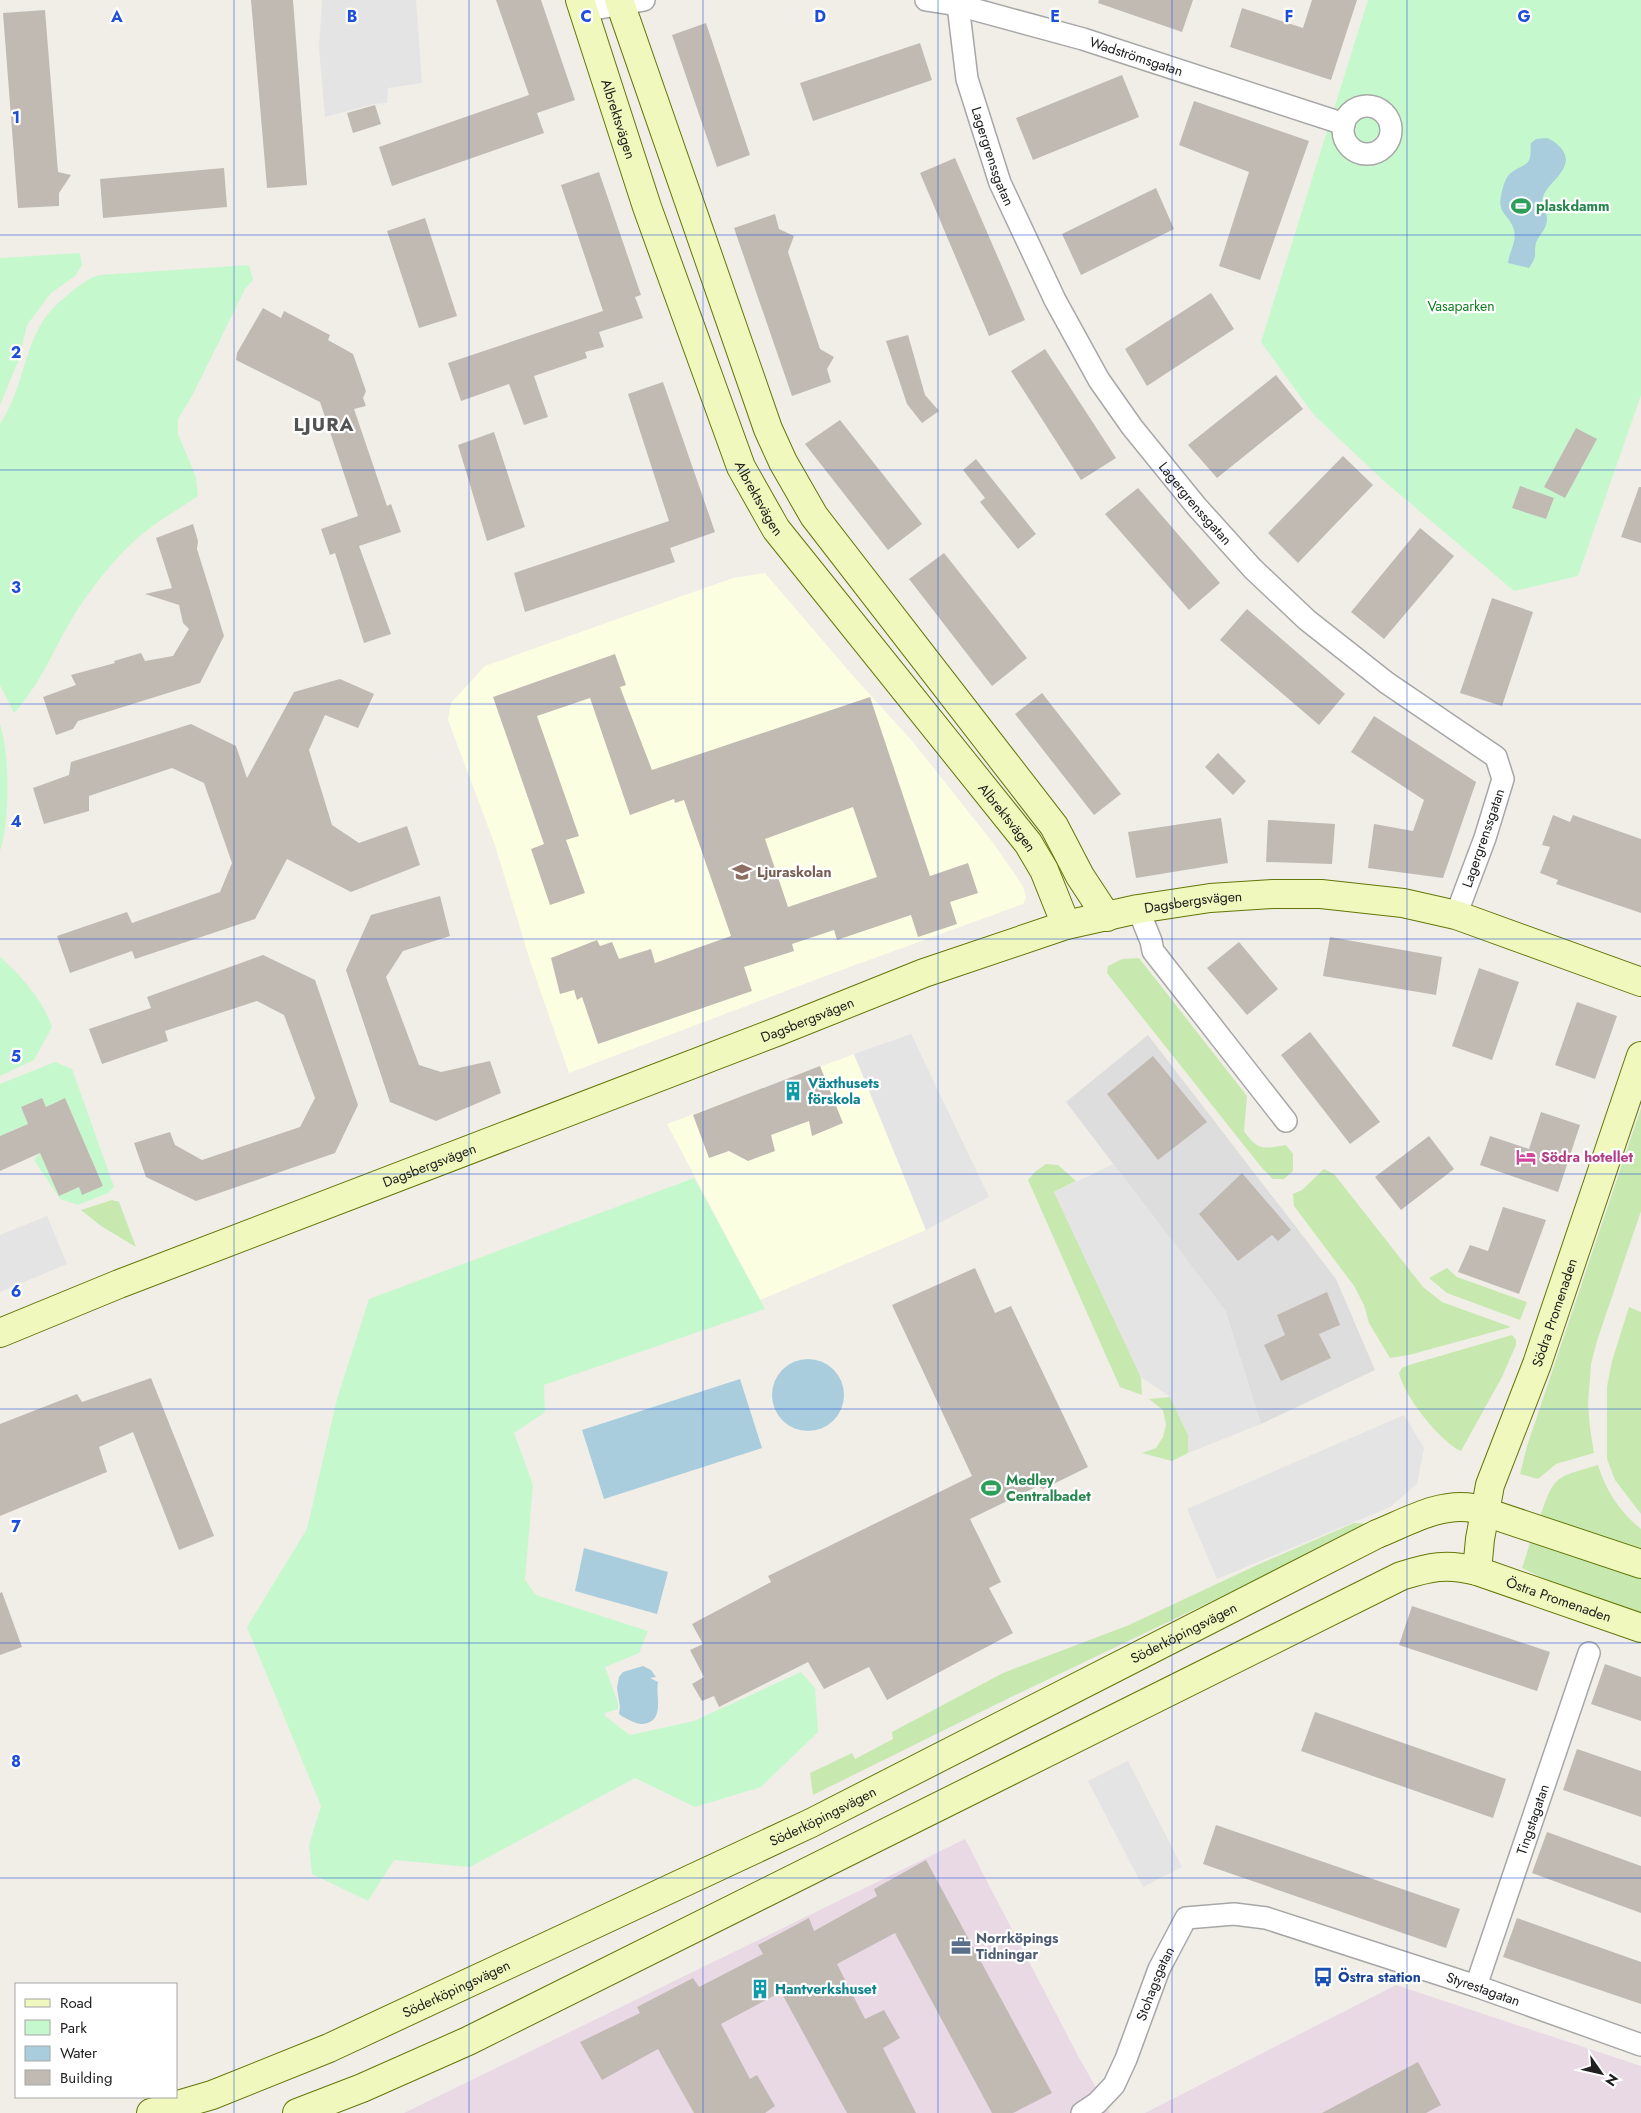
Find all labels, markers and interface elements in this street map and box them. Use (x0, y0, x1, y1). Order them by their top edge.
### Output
text: A (110, 5, 123, 28)
text: B (347, 5, 357, 28)
text: C (580, 5, 592, 28)
text: D (814, 5, 826, 28)
text: E (1050, 5, 1060, 28)
text: F (1285, 5, 1293, 28)
text: G (1517, 5, 1531, 28)
street label: Wadströmsgatan (1087, 32, 1186, 81)
street label: Albrektsvägen (596, 76, 641, 161)
street label: Lagergrenssgatan (966, 104, 1019, 209)
text: 1 (12, 106, 20, 129)
sports icon: plaskdamm (1510, 195, 1532, 217)
place label: plaskdamm (1536, 196, 1610, 216)
park label: Vasaparken (1428, 296, 1494, 316)
text: 2 (11, 341, 21, 364)
district label: LJURA (294, 411, 354, 438)
street label: Albrektsvägen (730, 458, 788, 540)
street label: Lagergrenssgatan (1154, 458, 1237, 549)
text: 3 (11, 576, 21, 599)
street label: Albrektsvägen (974, 779, 1041, 856)
street label: Lagergrenssgatan (1457, 786, 1509, 890)
text: 4 (10, 810, 22, 833)
school or university icon: Ljuraskolan (731, 861, 753, 883)
place label: Ljuraskolan (757, 862, 831, 882)
street label: Dagsbergsvägen (1143, 886, 1243, 918)
street label: Dagsbergsvägen (758, 992, 857, 1047)
text: 5 (11, 1045, 21, 1068)
place label: Växthusets förskola (807, 1073, 880, 1109)
building icon: Växthusets förskola (782, 1080, 804, 1102)
street label: Dagsbergsvägen (380, 1138, 479, 1192)
hotel icon: Södra hotellet (1515, 1146, 1537, 1168)
place label: Södra hotellet (1541, 1147, 1633, 1167)
street label: Södra Promenaden (1527, 1256, 1582, 1370)
text: 6 (11, 1280, 21, 1303)
place label: Medley Centralbadet (1006, 1470, 1091, 1506)
sports icon: Medley Centralbadet (980, 1477, 1002, 1499)
text: 7 (11, 1515, 21, 1538)
street label: Östra Promenaden (1503, 1572, 1614, 1627)
street label: Söderköpingsvägen (1127, 1597, 1240, 1668)
text: 8 (11, 1750, 21, 1773)
street label: Söderköpingsvägen (766, 1781, 880, 1851)
street label: Tingstagatan (1511, 1781, 1554, 1857)
place label: Norrköpings Tidningar (976, 1928, 1059, 1964)
office icon: Norrköpings Tidningar (950, 1935, 972, 1957)
street label: Stohagsgatan (1131, 1943, 1179, 2024)
street label: Söderköpingsvägen (399, 1955, 513, 2022)
bus stop icon: Östra station (1312, 1966, 1334, 1988)
place label: Östra station (1338, 1967, 1421, 1987)
street label: Styrestagatan (1444, 1967, 1523, 2011)
building icon: Hantverkshuset (749, 1978, 771, 2000)
place label: Hantverkshuset (775, 1979, 877, 1999)
legend (15, 1983, 178, 2098)
text: Road (60, 1992, 92, 2014)
text: Park (60, 2017, 87, 2039)
text: Water (60, 2042, 98, 2064)
north arrow (1576, 2048, 1626, 2098)
text: Building (60, 2067, 112, 2089)
text: N (1600, 2070, 1623, 2090)

